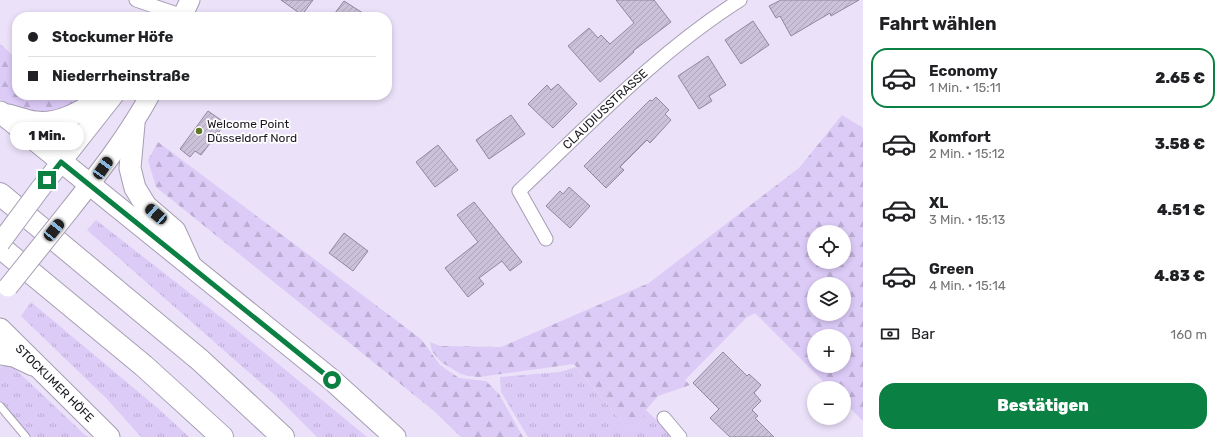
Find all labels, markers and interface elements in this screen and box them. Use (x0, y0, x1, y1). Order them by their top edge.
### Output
text: Fahrt wählen (879, 13, 997, 35)
text: Stockumer Höfe (52, 28, 173, 46)
icon: car (881, 60, 917, 96)
text: Economy (929, 62, 998, 80)
street label: CLAUDIUSSTRASSE (560, 66, 651, 152)
text: Niederrheinstraße (52, 67, 190, 85)
text: 2.65 € (1155, 69, 1205, 87)
text: 1 Min. · 15:11 (929, 80, 1001, 95)
place label: Welcome Point Düsseldorf Nord (207, 117, 297, 145)
callout: 1 Min. (10, 122, 84, 150)
marker: Welcome Point Düsseldorf Nord (194, 126, 204, 136)
icon: car (881, 126, 917, 162)
text: 1 Min. (29, 128, 65, 143)
text: Komfort (929, 128, 991, 146)
text: 3.58 € (1155, 135, 1205, 153)
text: 2 Min. · 15:12 (929, 146, 1005, 161)
car (91, 155, 115, 181)
route end (38, 171, 56, 189)
icon: car (881, 192, 917, 228)
text: XL (929, 194, 948, 212)
text: 4.51 € (1157, 201, 1205, 219)
car (143, 202, 169, 226)
text: 3 Min. · 15:13 (929, 212, 1005, 227)
car (42, 217, 66, 243)
map controls (807, 225, 851, 425)
button: locate (807, 225, 851, 269)
icon: car (881, 258, 917, 294)
text: Green (929, 260, 974, 278)
text: 4.83 € (1154, 267, 1205, 285)
button: layers (807, 277, 851, 321)
text: 4 Min. · 15:14 (929, 278, 1006, 293)
icon: cash (879, 323, 901, 345)
text: Bar (911, 325, 935, 343)
text: 160 m (1171, 327, 1207, 342)
button: + (807, 329, 851, 373)
street label: STOCKUMER HÖFE (13, 341, 97, 425)
route start (323, 371, 341, 389)
button: − (807, 381, 851, 425)
button: Bestätigen (879, 383, 1207, 429)

